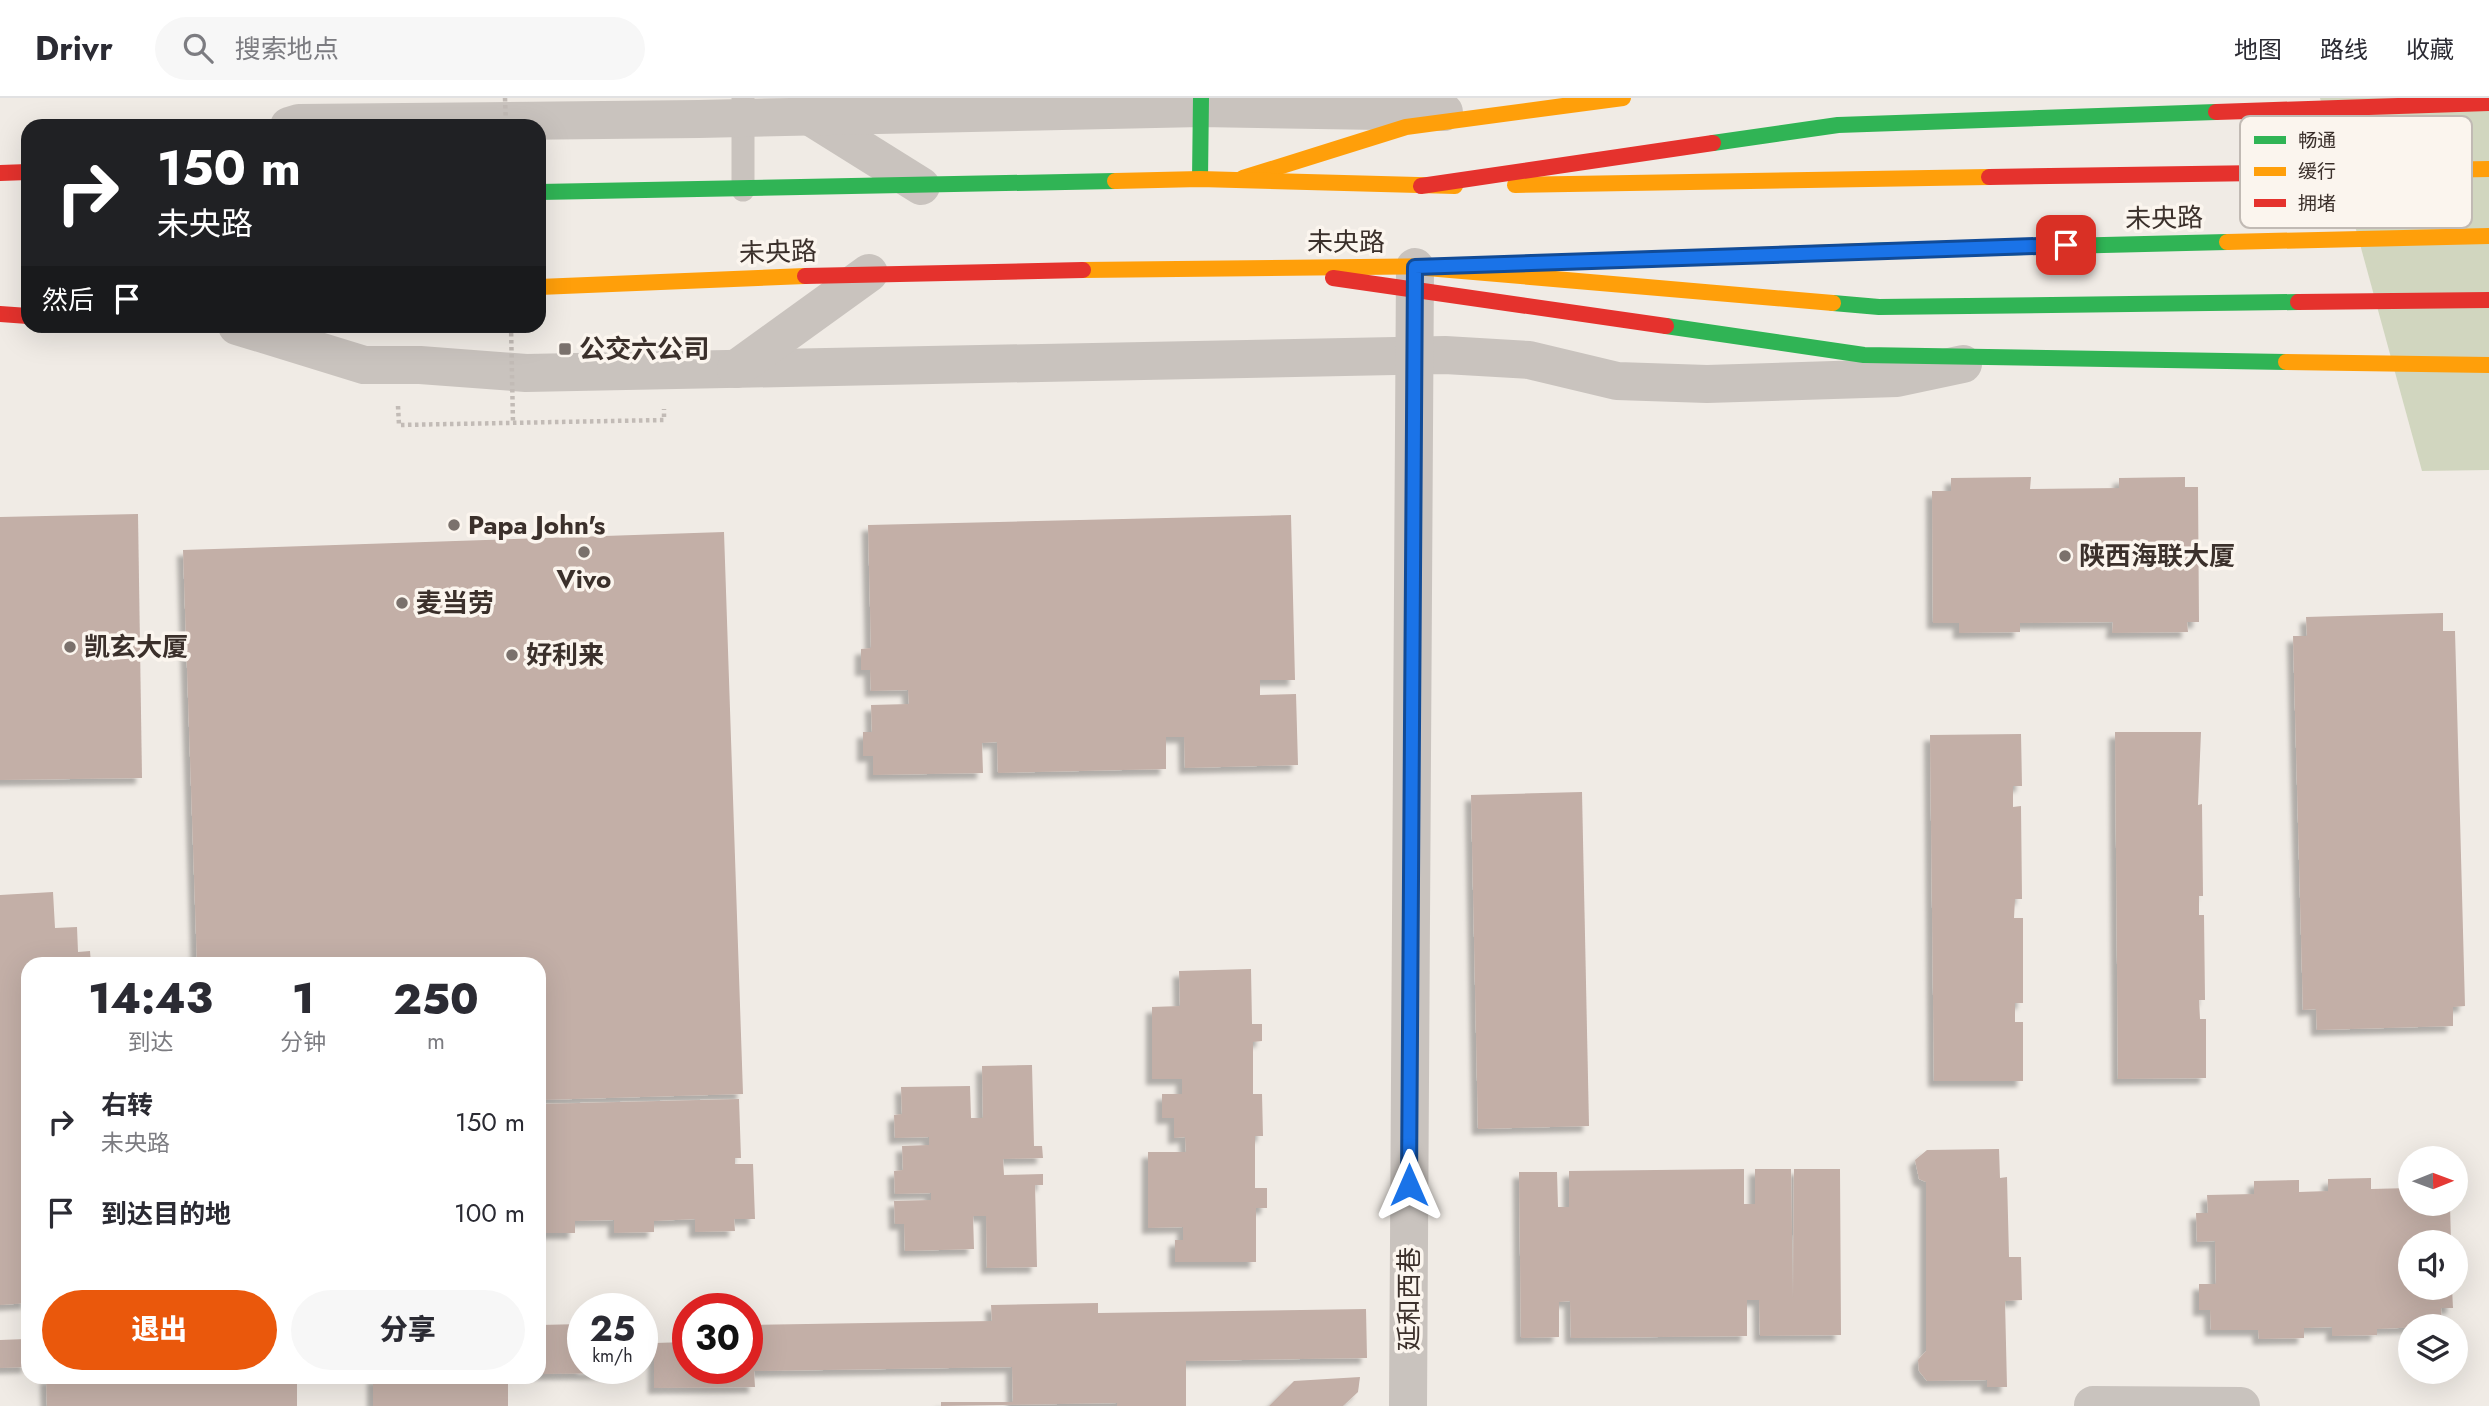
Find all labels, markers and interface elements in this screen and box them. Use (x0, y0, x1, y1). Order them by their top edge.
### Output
search box (155, 17, 645, 80)
text: Drivr (35, 25, 113, 72)
icon: search (179, 29, 217, 67)
text: 搜索地点 (235, 30, 339, 68)
text: 地图 (2234, 32, 2282, 67)
text: 路线 (2320, 32, 2368, 67)
text: 收藏 (2406, 32, 2454, 67)
legend (2240, 116, 2472, 228)
text: 畅通 (2298, 127, 2336, 154)
text: 150 m (157, 133, 301, 203)
icon: right (42, 147, 133, 238)
text: 缓行 (2298, 158, 2336, 185)
text: 拥堵 (2298, 190, 2336, 217)
street label: 未央路 (2125, 198, 2203, 238)
text: 未央路 (157, 201, 253, 247)
pin (2036, 215, 2096, 275)
street label: 未央路 (1307, 223, 1385, 261)
icon: arrive (2047, 226, 2085, 264)
street label: 未央路 (738, 232, 818, 272)
icon: arrive (108, 280, 146, 318)
text: 然后 (42, 281, 94, 319)
place label: 公交六公司 (579, 330, 709, 368)
marker: 公交六公司 (557, 341, 573, 357)
place label: Papa John's (468, 506, 606, 544)
marker: Papa John's (446, 517, 462, 533)
place label: 陕西海联大厦 (2079, 537, 2235, 575)
marker: Vivo (576, 544, 592, 560)
marker: 陕西海联大厦 (2057, 548, 2073, 564)
place label: Vivo (556, 560, 611, 598)
place label: 麦当劳 (416, 584, 494, 622)
marker: 麦当劳 (394, 595, 410, 611)
place label: 凯玄大厦 (84, 628, 188, 666)
place label: 好利来 (526, 636, 604, 674)
marker: 凯玄大厦 (62, 639, 78, 655)
marker: 好利来 (504, 647, 520, 663)
text: 14:43 (88, 968, 213, 1029)
text: 1 (292, 968, 314, 1029)
text: 250 (393, 969, 479, 1030)
text: m (427, 1024, 445, 1058)
text: 到达 (128, 1025, 174, 1059)
text: 分钟 (280, 1025, 326, 1059)
text: 右转 (101, 1086, 153, 1124)
icon: right (42, 1103, 80, 1141)
text: 150 m (455, 1103, 525, 1141)
text: 未央路 (101, 1126, 170, 1160)
north arrow (2398, 1146, 2468, 1216)
map controls (2398, 1146, 2468, 1384)
position arrow (1372, 1148, 1446, 1222)
icon: arrive (42, 1194, 80, 1232)
text: 100 m (454, 1194, 525, 1232)
text: 到达目的地 (101, 1195, 231, 1233)
button: sound (2398, 1230, 2468, 1300)
street label: 延和西巷 (1390, 1247, 1428, 1351)
button: 退出 (42, 1290, 277, 1370)
button: 分享 (291, 1290, 525, 1370)
speed limit sign: 30 (672, 1293, 763, 1384)
text: 25 (590, 1304, 635, 1354)
button: layers (2398, 1314, 2468, 1384)
text: km/h (592, 1343, 633, 1369)

